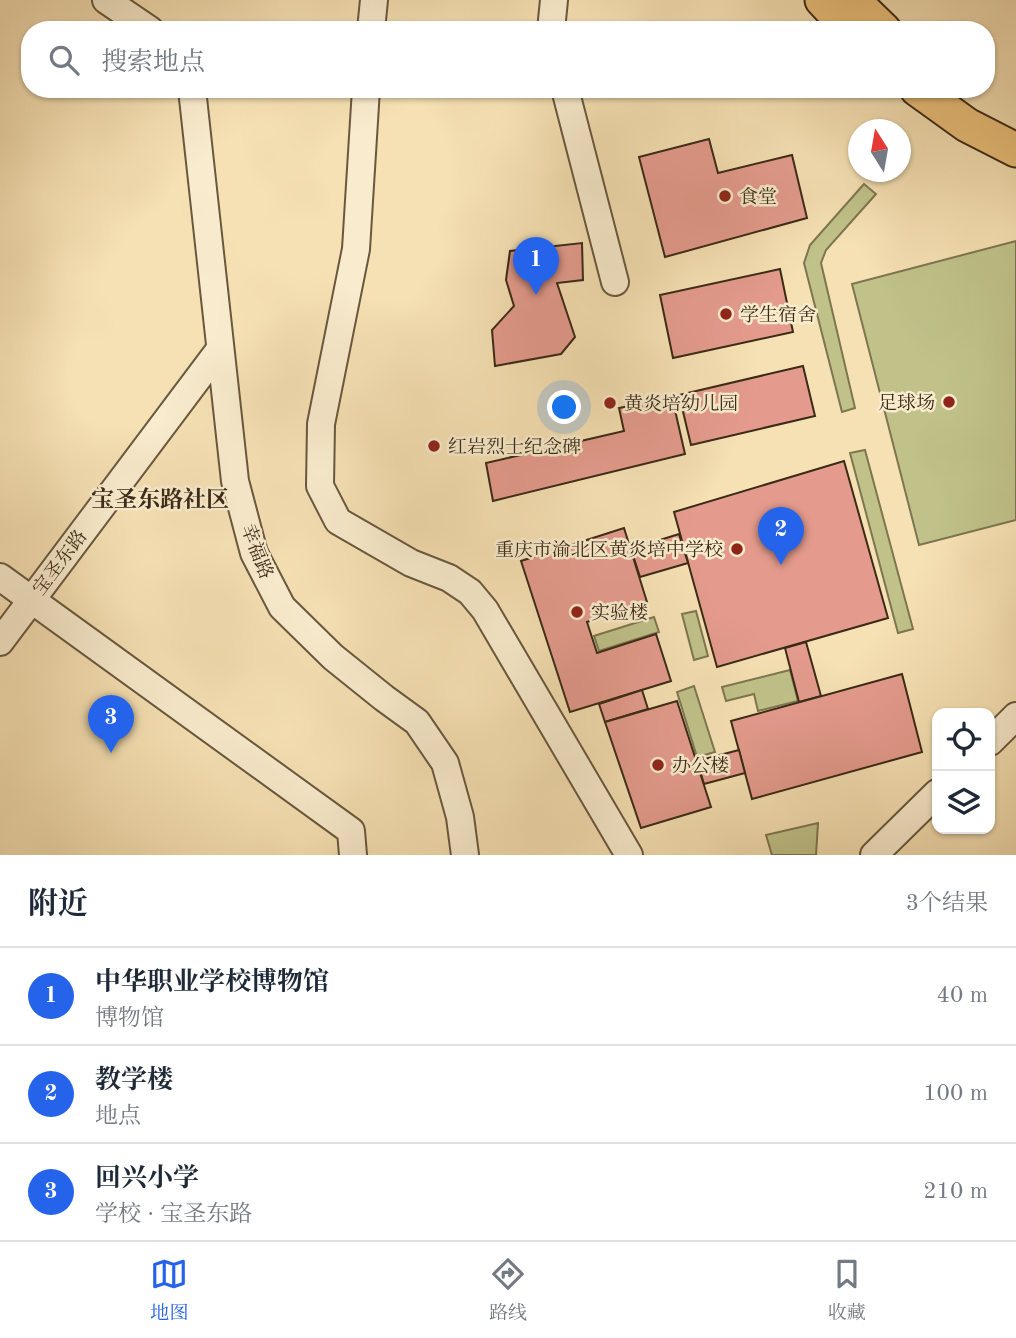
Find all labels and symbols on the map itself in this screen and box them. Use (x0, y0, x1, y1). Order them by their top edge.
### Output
north arrow (848, 119, 911, 182)
place label: 食堂 (739, 187, 777, 208)
marker: 食堂 (717, 188, 733, 204)
pin: 1 (513, 237, 559, 295)
place label: 学生宿舍 (740, 304, 816, 326)
marker: 学生宿舍 (718, 306, 734, 322)
your location (547, 390, 581, 424)
place label: 黄炎培幼儿园 (624, 393, 738, 415)
place label: 足球场 (878, 393, 935, 414)
marker: 足球场 (941, 394, 957, 410)
marker: 黄炎培幼儿园 (602, 395, 618, 411)
place label: 红岩烈士纪念碑 (448, 436, 581, 458)
marker: 红岩烈士纪念碑 (426, 438, 442, 454)
district label: 宝圣东路社区 (91, 486, 229, 512)
pin: 2 (758, 507, 804, 565)
street label: 幸福路 (237, 521, 277, 582)
street label: 宝圣东路 (29, 526, 91, 600)
place label: 重庆市渝北区黄炎培中学校 (495, 539, 723, 561)
marker: 重庆市渝北区黄炎培中学校 (729, 541, 745, 557)
place label: 实验楼 (591, 602, 648, 624)
marker: 实验楼 (569, 604, 585, 620)
pin: 3 (88, 695, 134, 753)
place label: 办公楼 (672, 755, 729, 777)
marker: 办公楼 (650, 757, 666, 773)

